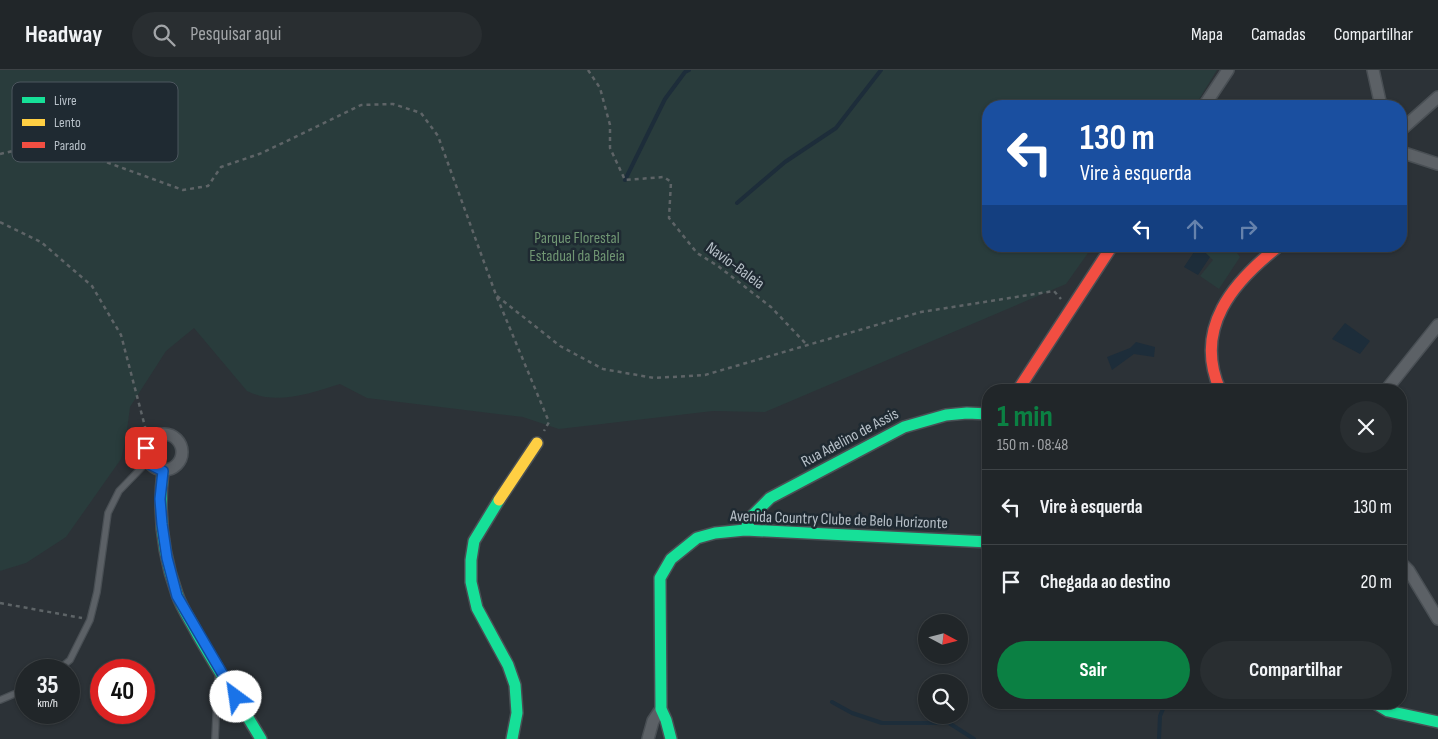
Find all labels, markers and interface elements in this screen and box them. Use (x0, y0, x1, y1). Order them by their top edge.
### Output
search box (132, 12, 482, 57)
text: Headway (25, 20, 102, 49)
icon: search (150, 21, 178, 49)
text: Pesquisar aqui (190, 23, 281, 46)
text: Mapa (1191, 24, 1223, 45)
text: Camadas (1251, 24, 1306, 45)
text: Compartilhar (1334, 24, 1413, 45)
legend (12, 82, 178, 162)
text: Livre (54, 92, 77, 109)
text: Lento (54, 114, 81, 131)
text: 130 m (1080, 117, 1155, 160)
icon: left (997, 120, 1062, 185)
text: Parado (54, 137, 86, 154)
text: Vire à esquerda (1080, 160, 1192, 187)
icon: left (1128, 215, 1156, 243)
icon: ahead (1181, 215, 1209, 243)
icon: right (1234, 215, 1262, 243)
park label: Parque Florestal Estadual da Baleia (529, 229, 625, 266)
street label: Navio-Baleia (702, 238, 768, 294)
text: 1 min (997, 399, 1053, 435)
button: close (1340, 401, 1392, 453)
street label: Rua Adelino de Assis (798, 404, 902, 472)
pin (125, 427, 167, 469)
icon: arrive (132, 434, 160, 462)
text: 150 m · 08:48 (997, 436, 1068, 455)
icon: left (997, 493, 1025, 521)
text: Vire à esquerda (1040, 496, 1142, 519)
text: 130 m (1354, 496, 1392, 519)
street label: Avenida Country Clube de Belo Horizonte (729, 507, 948, 533)
icon: arrive (997, 568, 1025, 596)
text: Chegada ao destino (1040, 571, 1170, 594)
text: 20 m (1360, 571, 1392, 594)
north arrow (918, 614, 968, 664)
map controls (918, 614, 968, 724)
button: Sair (997, 641, 1190, 699)
button: Compartilhar (1200, 641, 1392, 699)
speed limit sign: 40 (90, 659, 155, 724)
text: 35 (36, 670, 59, 701)
position arrow (209, 670, 261, 722)
button: search (918, 674, 968, 724)
text: km/h (37, 696, 58, 711)

